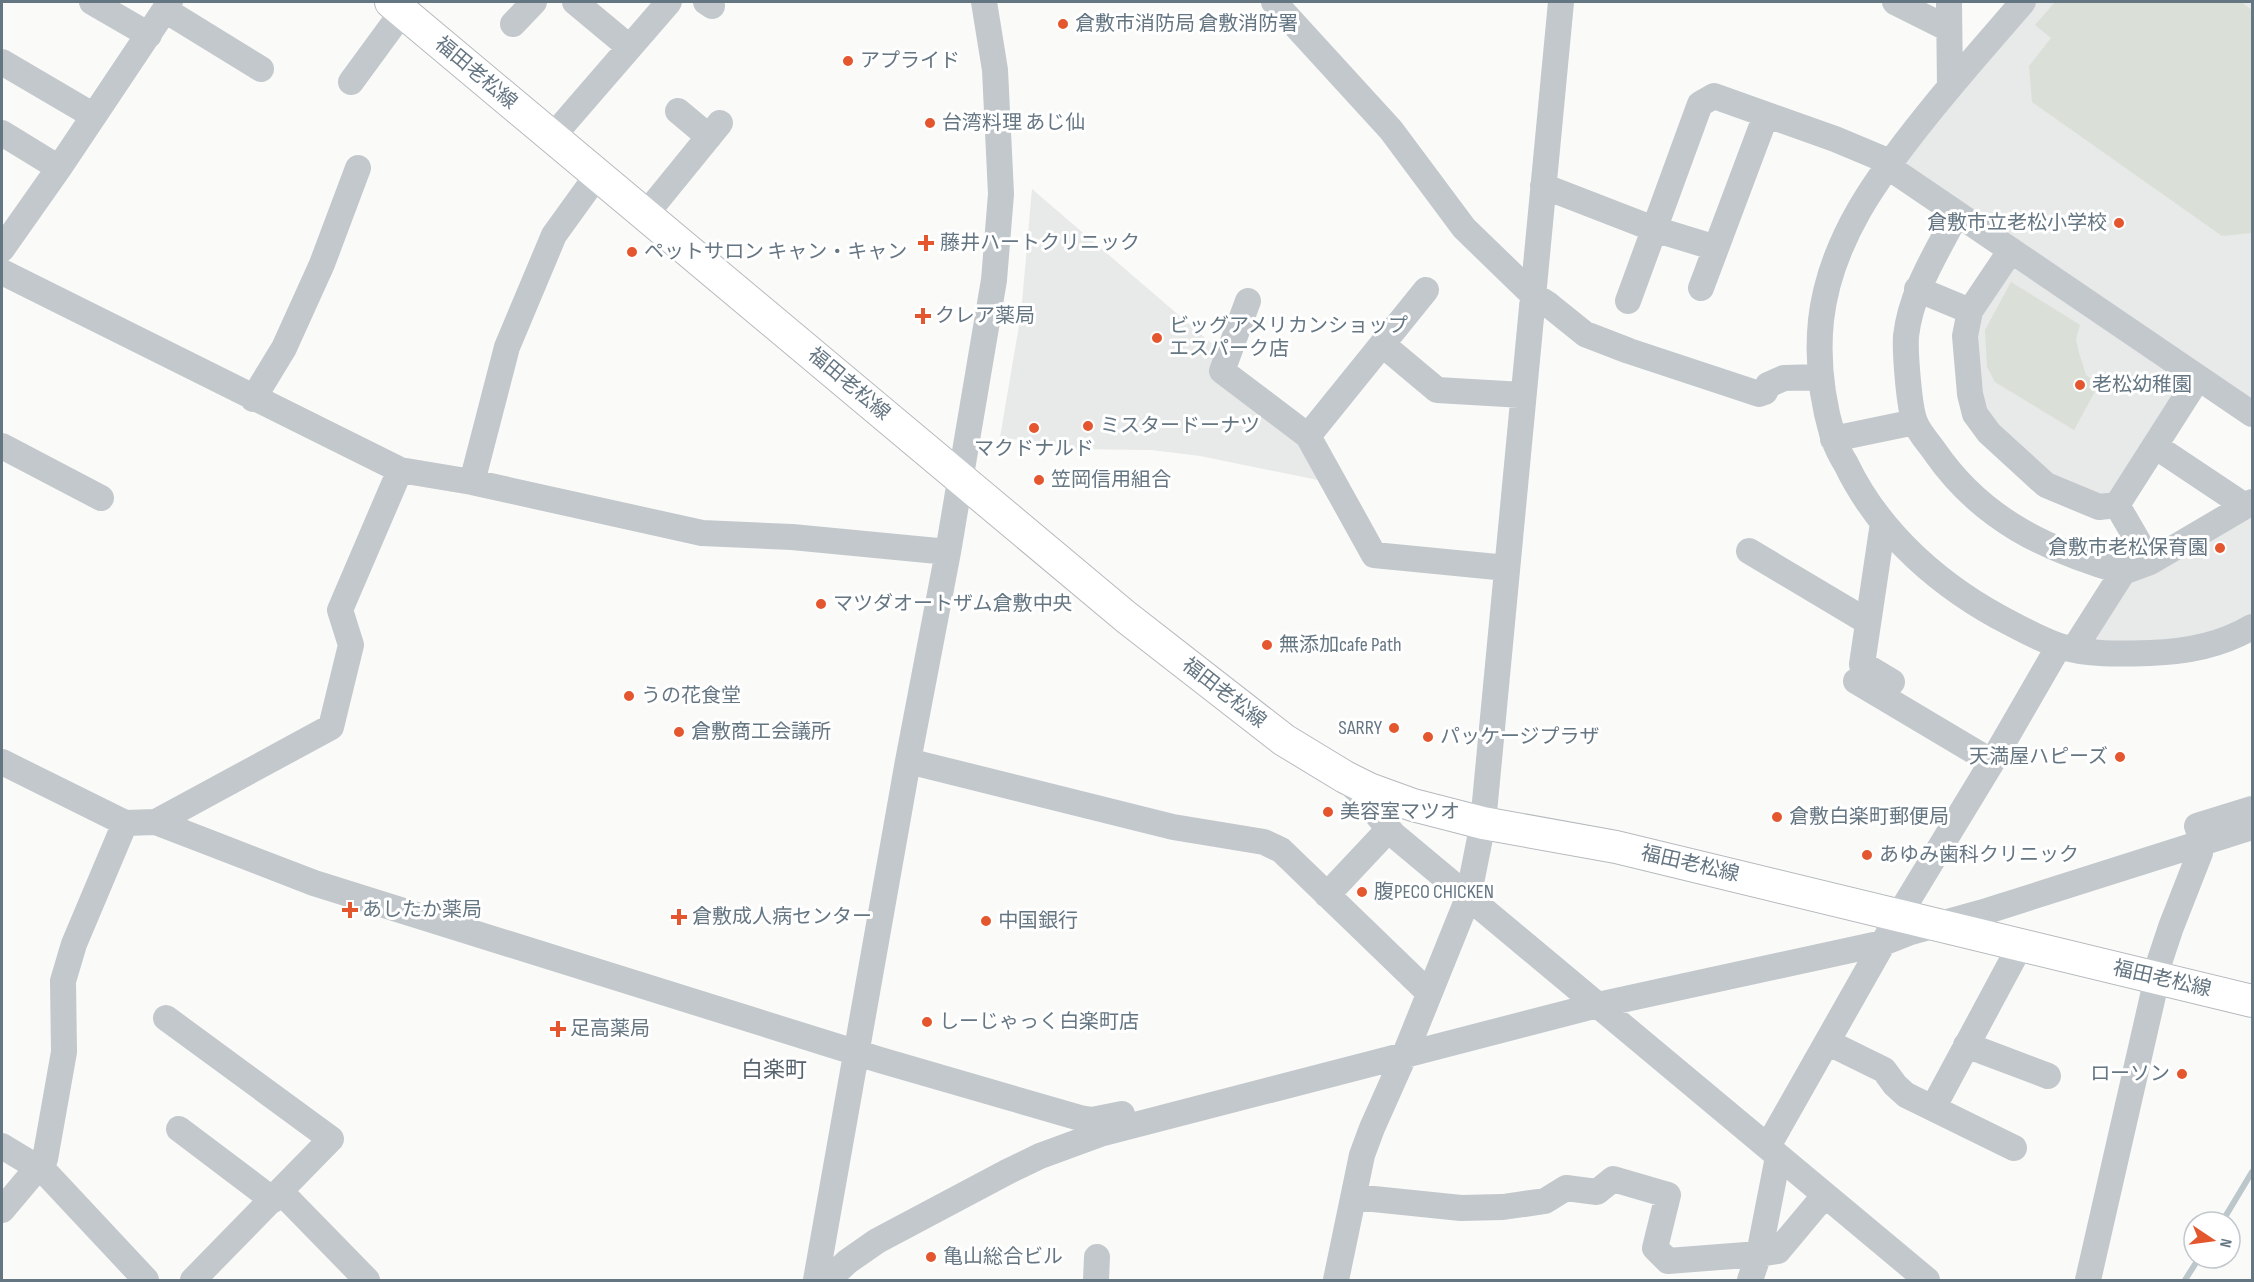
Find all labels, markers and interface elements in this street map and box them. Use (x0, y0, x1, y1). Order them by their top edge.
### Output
place label: 倉敷市消防局 倉敷消防署 (1075, 12, 1298, 36)
marker: 倉敷市消防局 倉敷消防署 (1056, 17, 1070, 31)
street label: 福田老松線 (430, 32, 522, 114)
place label: アプライド (860, 49, 960, 73)
marker: アプライド (841, 54, 855, 68)
place label: 台湾料理 あじ仙 (942, 111, 1085, 135)
marker: 台湾料理 あじ仙 (923, 116, 937, 130)
place label: 倉敷市立老松小学校 (1927, 211, 2107, 235)
marker: 倉敷市立老松小学校 (2112, 216, 2126, 230)
place label: 藤井ハートクリニック (940, 231, 1140, 255)
marker: 藤井ハートクリニック (917, 234, 935, 252)
place label: ペットサロン キャン・キャン (644, 240, 907, 264)
marker: ペットサロン キャン・キャン (625, 245, 639, 259)
place label: クレア薬局 (935, 304, 1035, 328)
marker: クレア薬局 (916, 309, 930, 323)
place label: ビッグアメリカンショップ エスパーク店 (1169, 314, 1408, 361)
marker: ビッグアメリカンショップ エスパーク店 (1150, 331, 1164, 345)
street label: 福田老松線 (803, 343, 895, 425)
place label: 老松幼稚園 (2092, 373, 2192, 397)
marker: 老松幼稚園 (2073, 378, 2087, 392)
place label: ミスタードーナツ (1100, 414, 1260, 438)
marker: ミスタードーナツ (1081, 419, 1095, 433)
marker: マクドナルド (1027, 421, 1041, 435)
place label: マクドナルド (974, 437, 1094, 461)
place label: 笠岡信用組合 (1051, 468, 1171, 492)
marker: 笠岡信用組合 (1032, 473, 1046, 487)
place label: 倉敷市老松保育園 (2048, 536, 2208, 560)
marker: 倉敷市老松保育園 (2213, 541, 2227, 555)
place label: マツダオートザム倉敷中央 (833, 592, 1073, 616)
marker: マツダオートザム倉敷中央 (814, 597, 828, 611)
place label: 無添加cafe Path (1279, 633, 1402, 657)
marker: 無添加cafe Path (1260, 638, 1274, 652)
street label: 福田老松線 (1177, 653, 1271, 733)
place label: うの花食堂 (641, 684, 741, 708)
marker: うの花食堂 (622, 689, 636, 703)
place label: SARRY (1338, 716, 1383, 740)
place label: 倉敷商工会議所 (691, 720, 831, 744)
marker: SARRY (1387, 721, 1401, 735)
marker: 倉敷商工会議所 (672, 725, 686, 739)
place label: パッケージプラザ (1440, 725, 1600, 749)
marker: パッケージプラザ (1421, 730, 1435, 744)
place label: 天満屋ハピーズ (1969, 745, 2108, 769)
marker: 天満屋ハピーズ (2113, 750, 2127, 764)
place label: 美容室マツオ (1340, 800, 1460, 824)
marker: 美容室マツオ (1321, 805, 1335, 819)
place label: 倉敷白楽町郵便局 (1789, 805, 1949, 829)
marker: 倉敷白楽町郵便局 (1770, 810, 1784, 824)
street label: 福田老松線 (1639, 841, 1741, 887)
place label: あゆみ歯科クリニック (1879, 843, 2079, 867)
marker: あゆみ歯科クリニック (1860, 848, 1874, 862)
place label: 腹PECO CHICKEN (1374, 880, 1494, 904)
marker: 腹PECO CHICKEN (1355, 885, 1369, 899)
place label: あしたか薬局 (362, 898, 482, 922)
marker: あしたか薬局 (343, 903, 357, 917)
place label: 倉敷成人病センター (692, 905, 872, 929)
marker: 倉敷成人病センター (670, 908, 688, 926)
place label: 中国銀行 (998, 909, 1078, 933)
marker: 中国銀行 (979, 914, 993, 928)
street label: 福田老松線 (2111, 956, 2213, 1002)
place label: しーじゃっく白楽町店 (939, 1010, 1139, 1034)
marker: しーじゃっく白楽町店 (920, 1015, 934, 1029)
place label: 足高薬局 (570, 1017, 650, 1041)
marker: 足高薬局 (551, 1022, 565, 1036)
district label: 白楽町 (741, 1057, 807, 1084)
place label: ローソン (2090, 1062, 2170, 1086)
marker: ローソン (2175, 1067, 2189, 1081)
north arrow (2182, 1210, 2242, 1270)
text: N (2215, 1237, 2235, 1249)
place label: 亀山総合ビル (943, 1245, 1063, 1269)
marker: 亀山総合ビル (924, 1250, 938, 1264)

